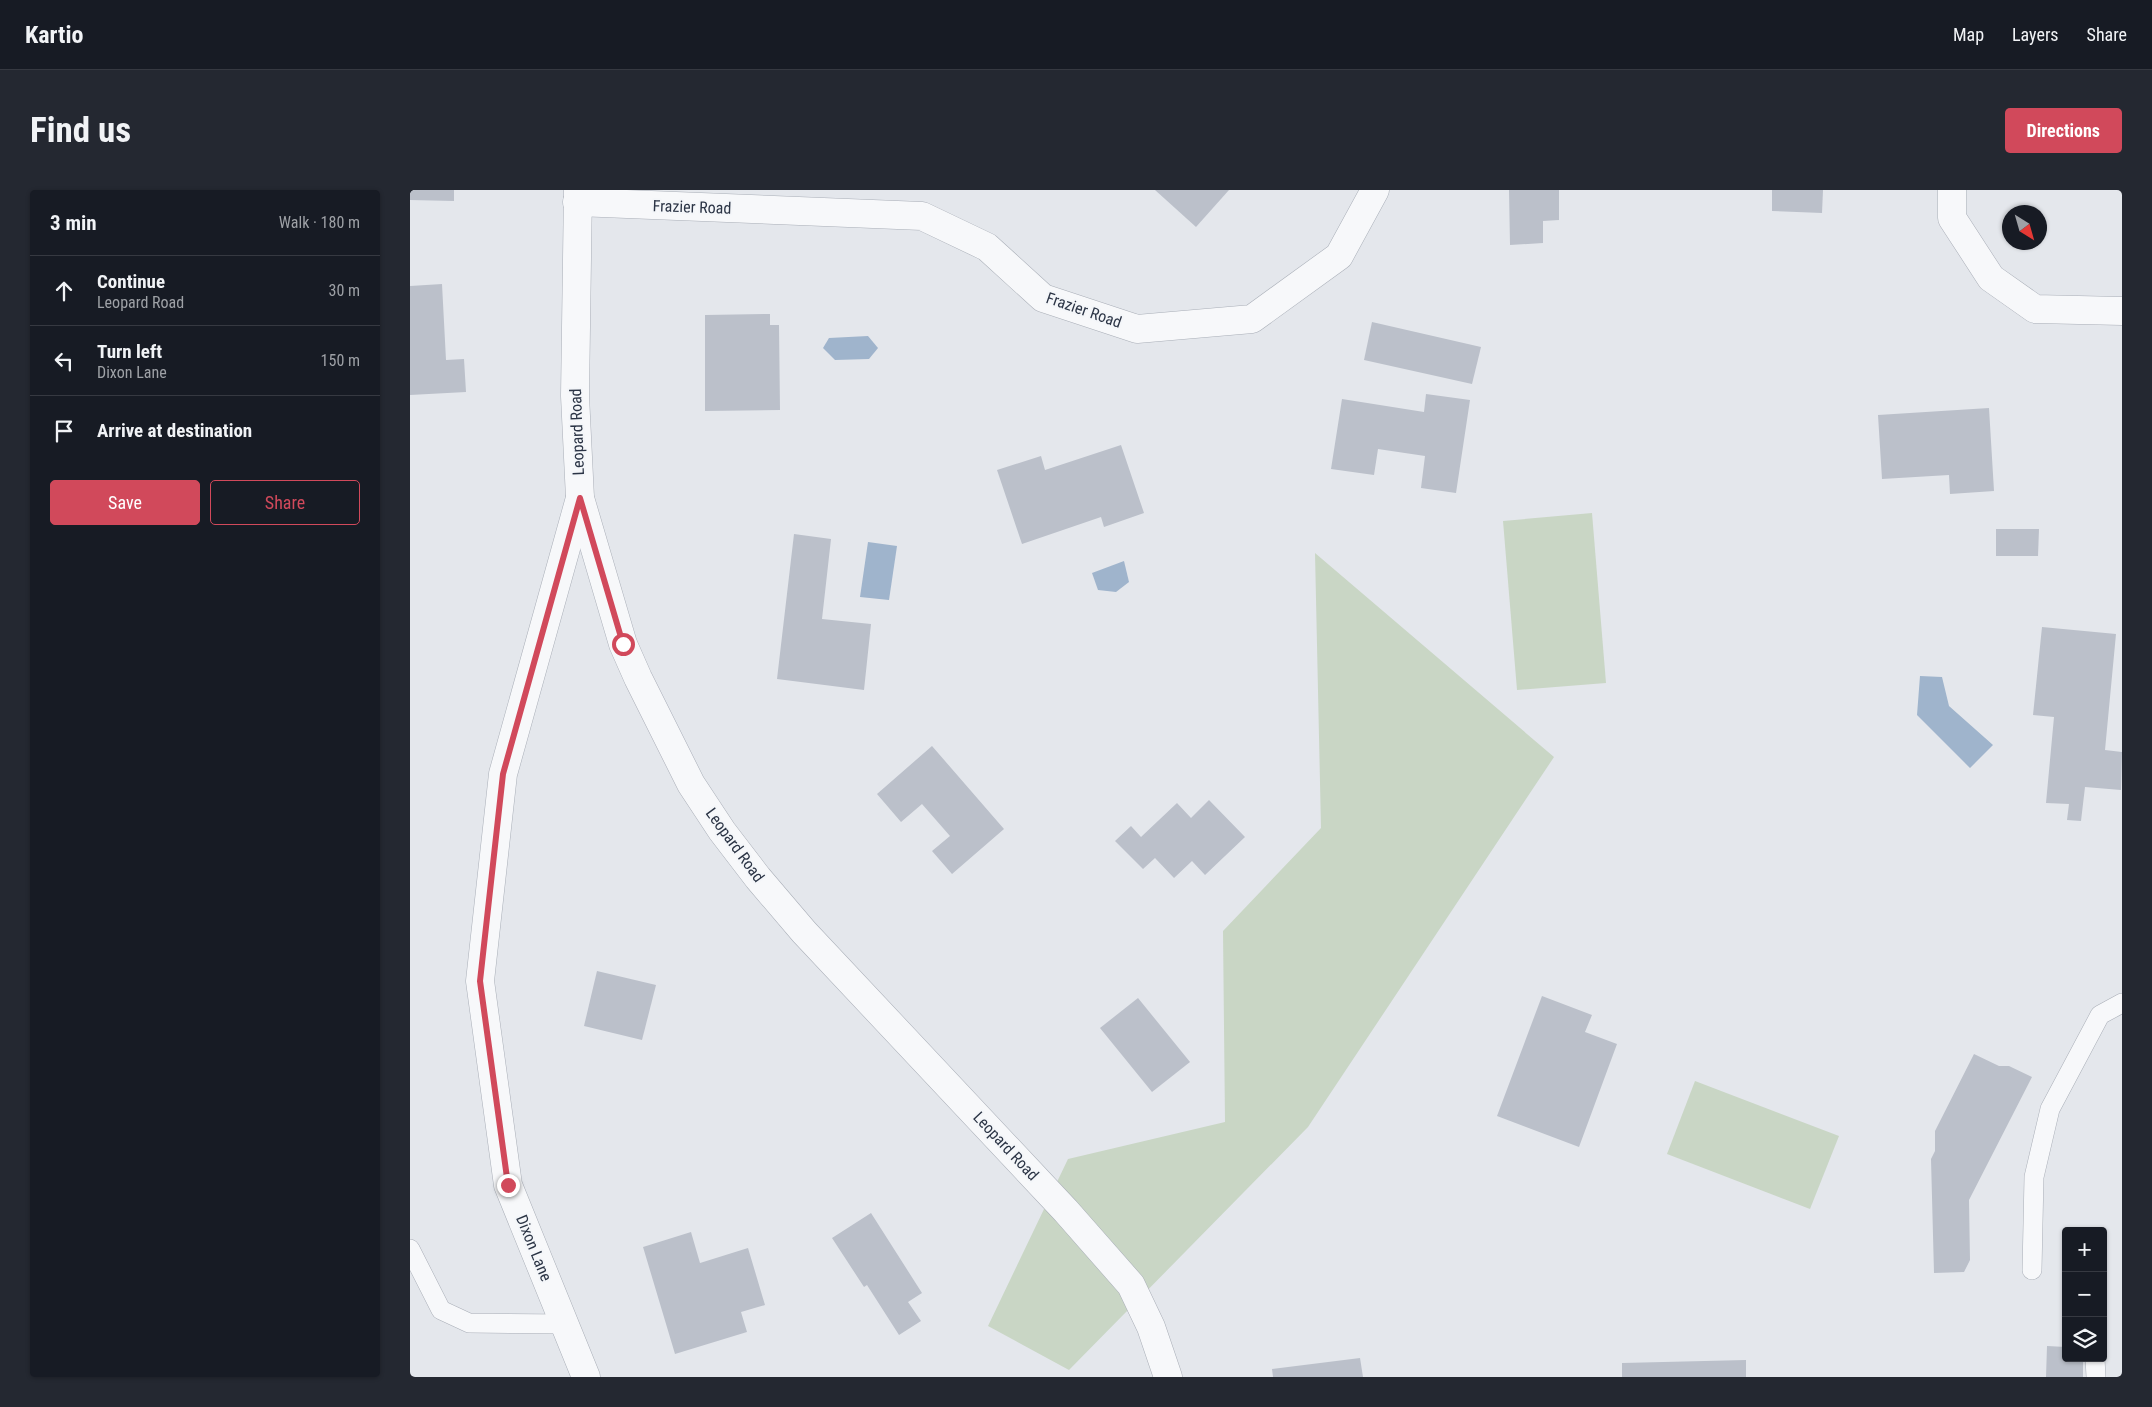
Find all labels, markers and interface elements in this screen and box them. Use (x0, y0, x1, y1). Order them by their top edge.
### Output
text: Kartio (25, 21, 83, 49)
text: Map (1953, 24, 1984, 45)
text: Layers (2012, 24, 2059, 45)
text: Share (2087, 24, 2127, 45)
button: Directions (2005, 108, 2122, 153)
text: Find us (30, 110, 131, 151)
street label: Frazier Road (652, 196, 732, 218)
north arrow (2002, 205, 2047, 250)
text: 3 min (50, 211, 97, 235)
text: Walk · 180 m (279, 213, 360, 232)
text: Continue (97, 270, 165, 293)
icon: ahead (50, 277, 78, 305)
text: 30 m (328, 281, 360, 300)
street label: Frazier Road (1044, 288, 1124, 332)
text: Leopard Road (97, 293, 184, 312)
text: Turn left (97, 340, 162, 363)
icon: left (50, 347, 78, 375)
text: 150 m (321, 351, 360, 370)
text: Dixon Lane (97, 363, 167, 382)
street label: Leopard Road (566, 388, 588, 476)
icon: arrive (50, 417, 78, 445)
text: Arrive at destination (97, 419, 252, 442)
button: Save (50, 480, 200, 525)
button: Share (210, 480, 360, 525)
route start (612, 633, 635, 656)
street label: Leopard Road (702, 804, 768, 886)
street label: Leopard Road (969, 1108, 1043, 1184)
route end (497, 1174, 520, 1197)
street label: Dixon Lane (512, 1212, 556, 1284)
map controls (2062, 1227, 2107, 1362)
button: + (2062, 1227, 2107, 1272)
button: − (2062, 1272, 2107, 1317)
button: layers (2062, 1317, 2107, 1362)

